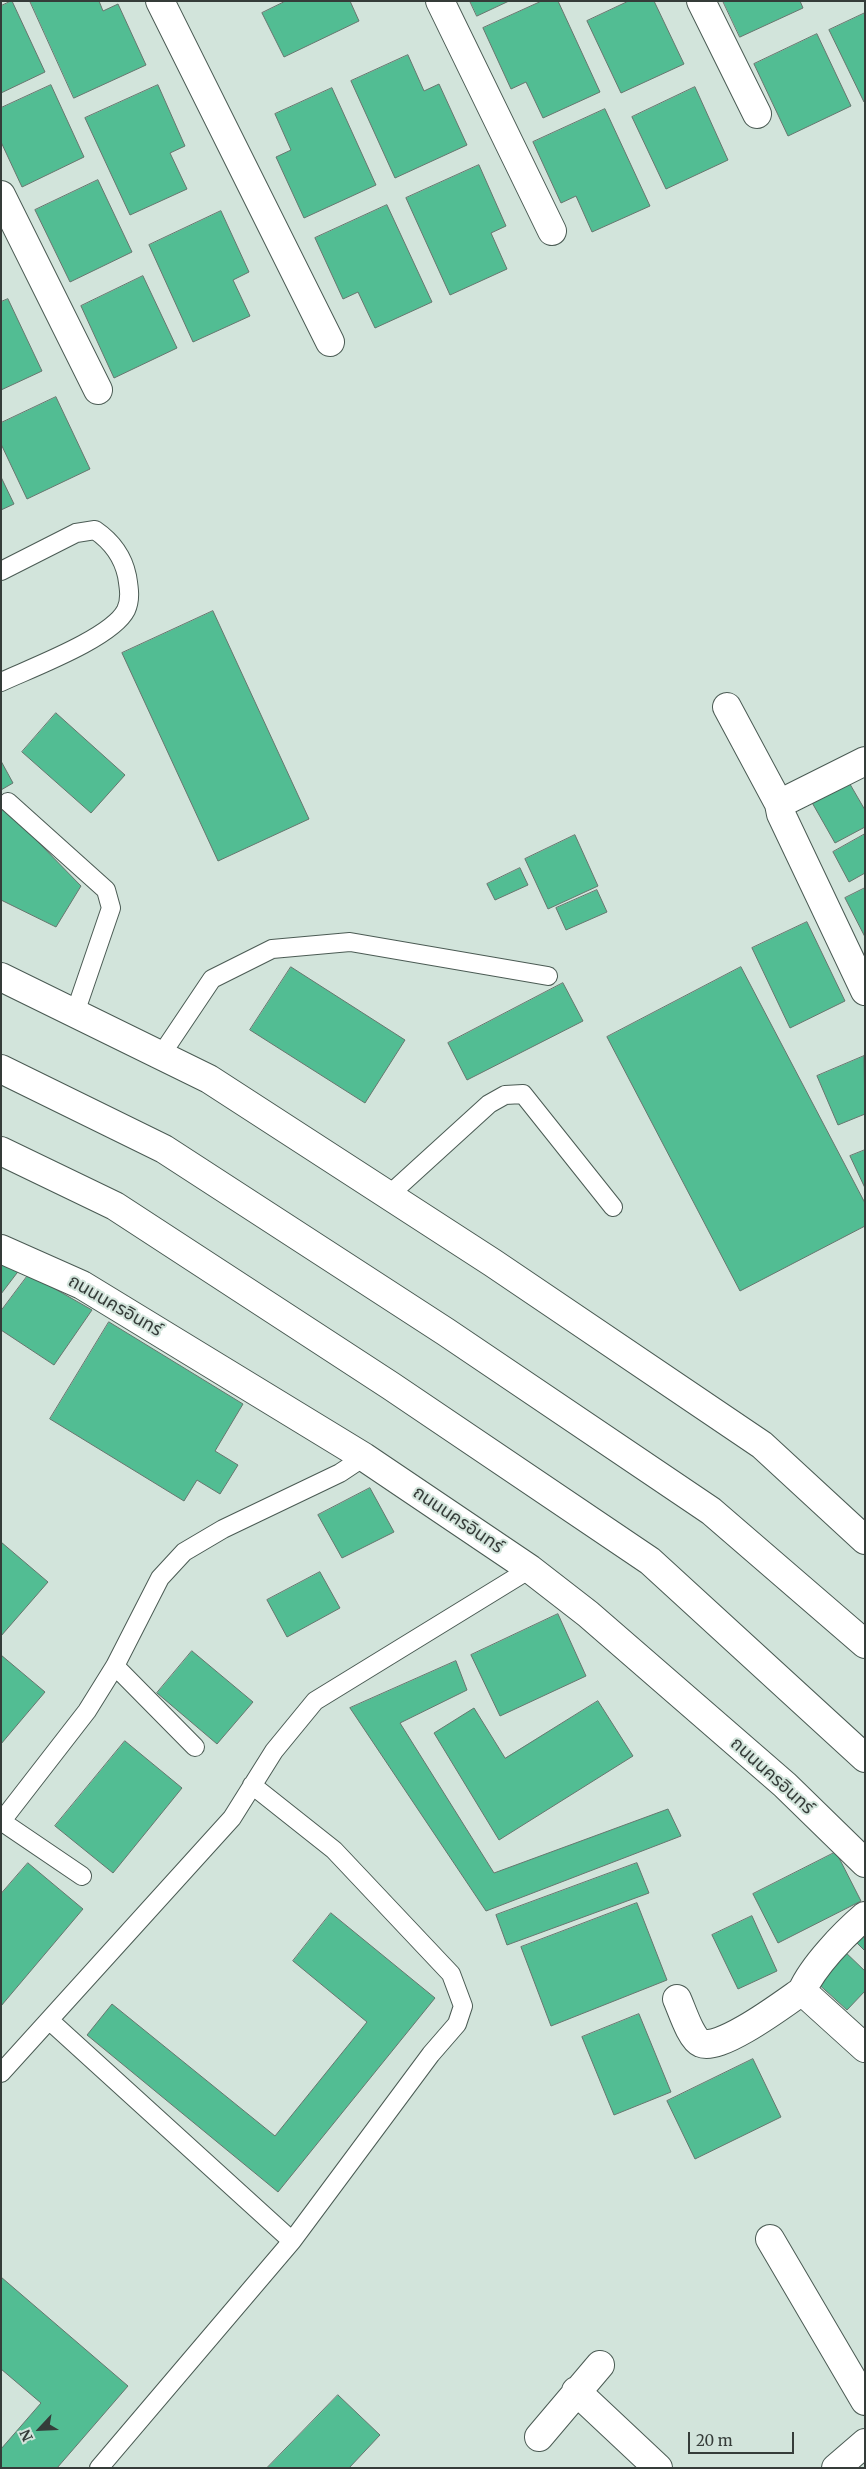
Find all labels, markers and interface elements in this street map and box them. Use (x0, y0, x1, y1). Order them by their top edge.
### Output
street label: ถนนนครอินทร์ (64, 1270, 166, 1342)
street label: ถนนนครอินทร์ (408, 1482, 508, 1558)
street label: ถนนนครอินทร์ (726, 1733, 818, 1819)
north arrow (15, 2404, 65, 2454)
scale bar (691, 2422, 797, 2454)
text: N (16, 2427, 37, 2444)
text: 20 m (696, 2431, 733, 2450)

